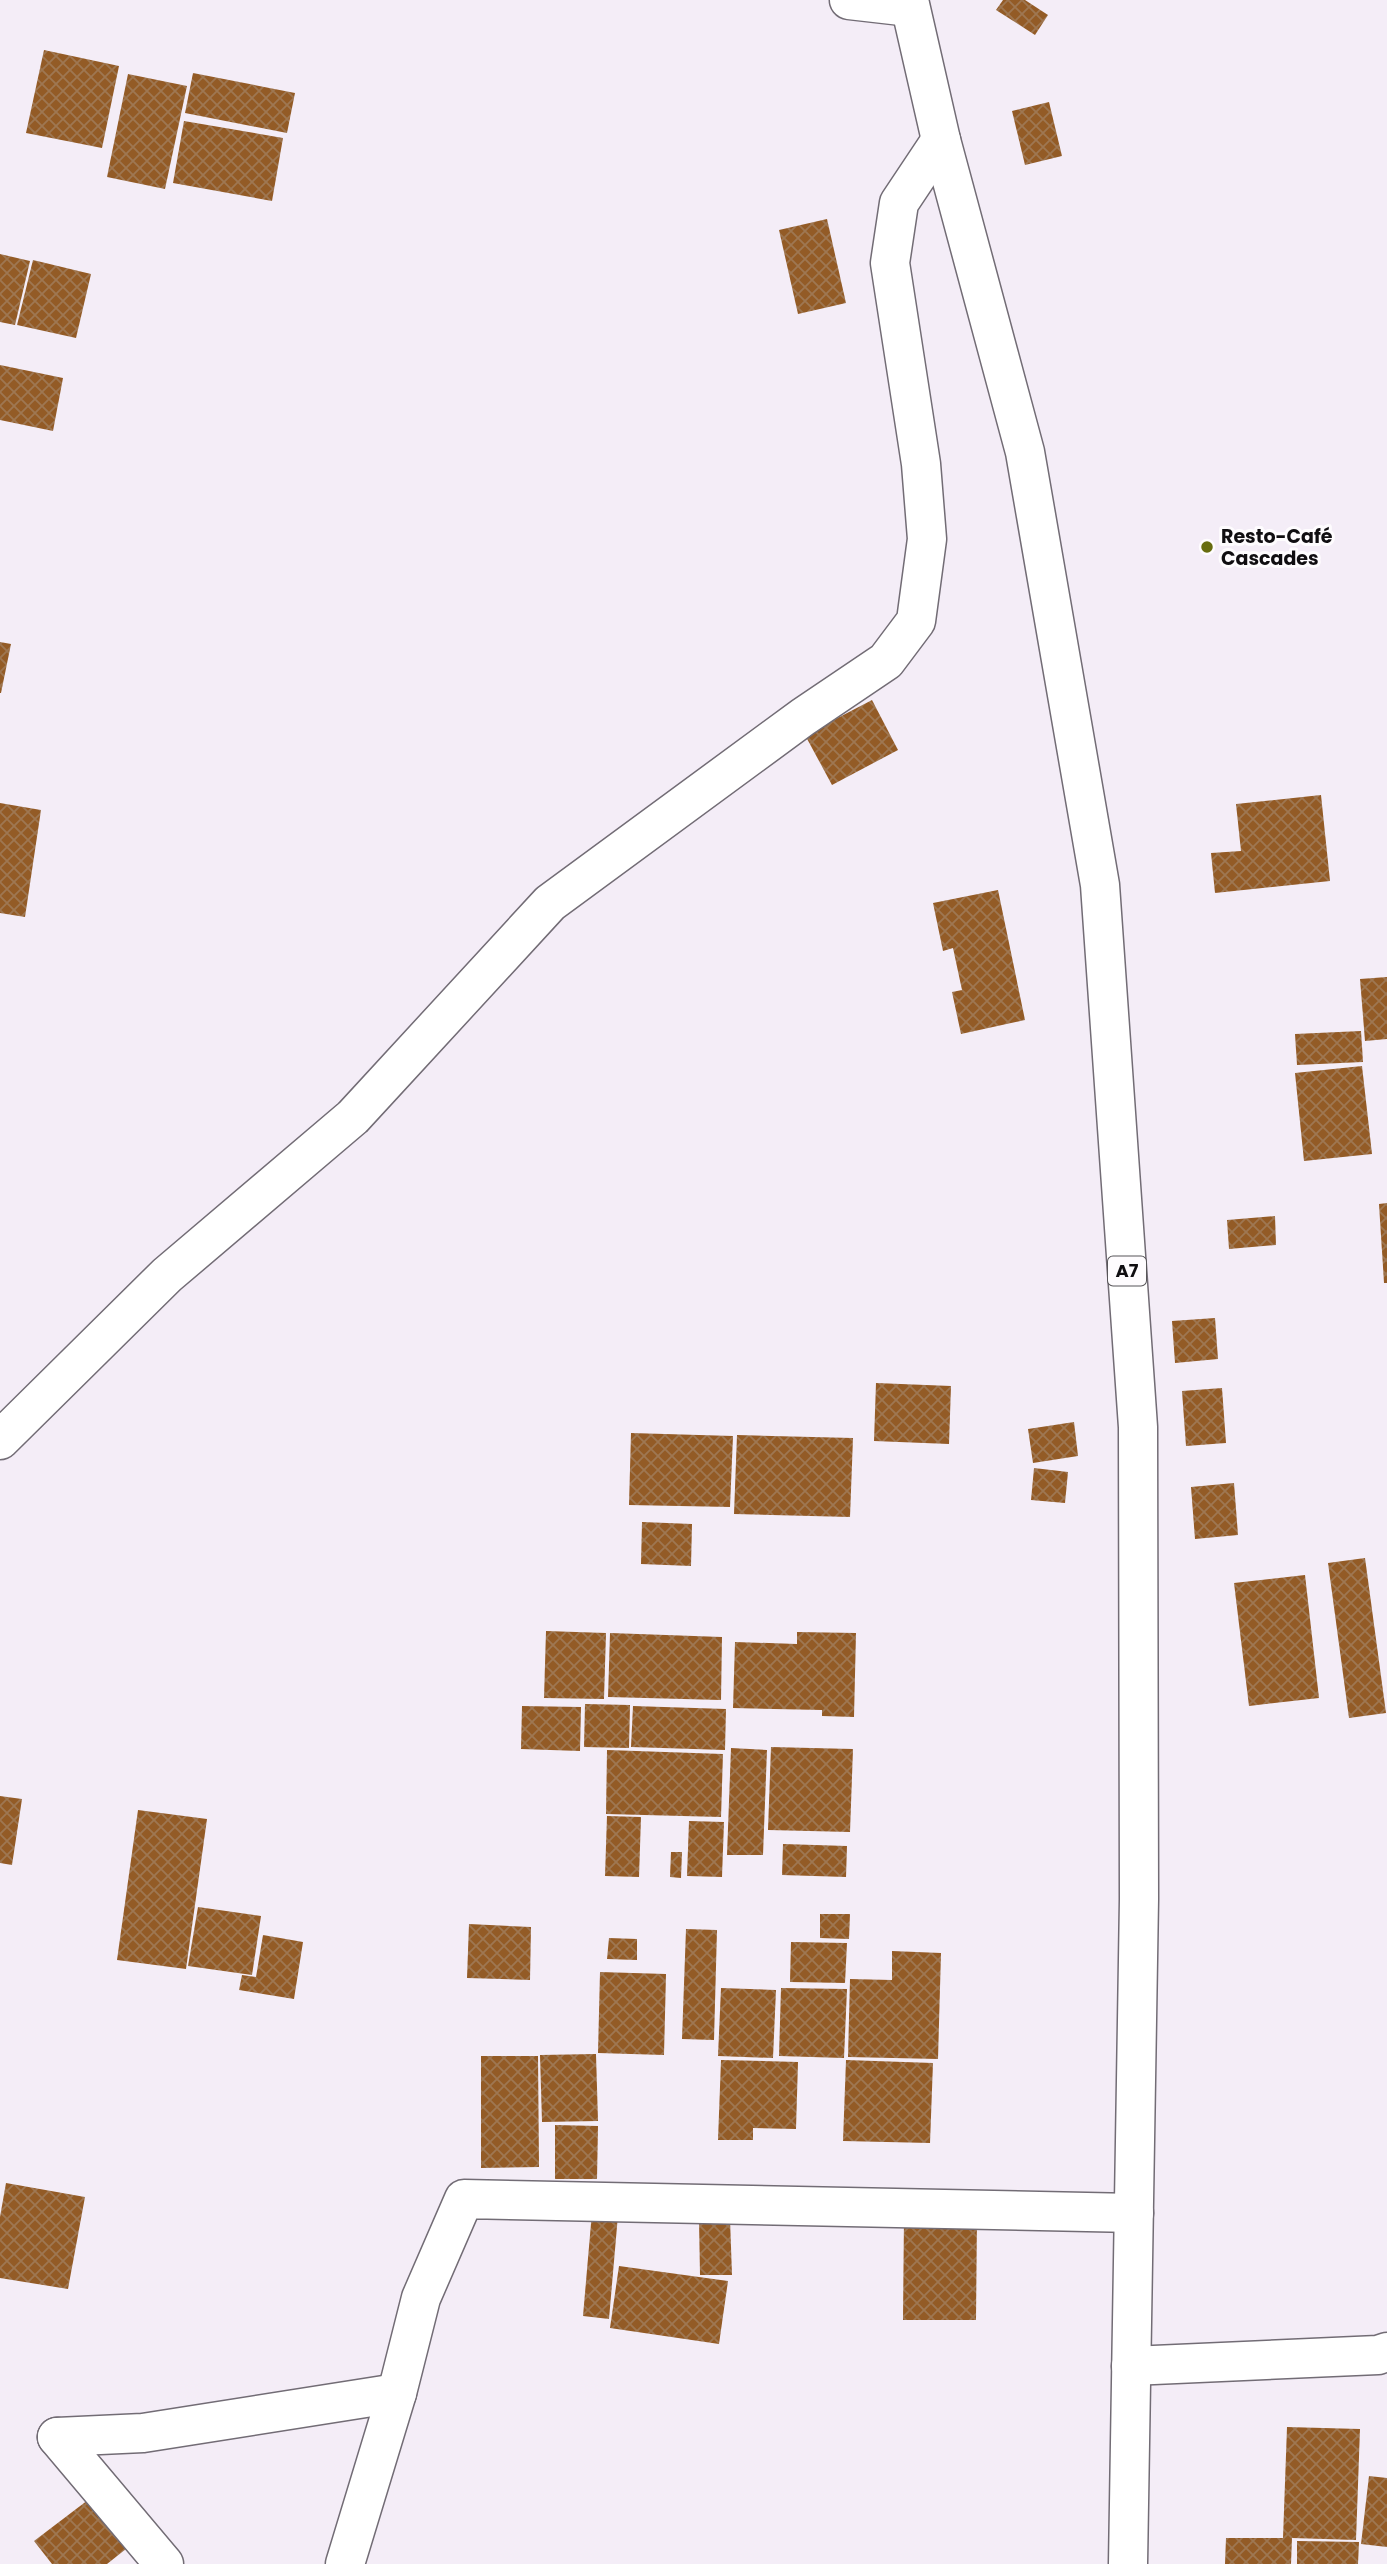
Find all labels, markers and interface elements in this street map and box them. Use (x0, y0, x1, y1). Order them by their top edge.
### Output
place label: Resto-Café Cascades (1221, 523, 1333, 572)
marker: Resto-Café Cascades (1199, 539, 1215, 555)
road number: A7 (1108, 1256, 1146, 1286)

